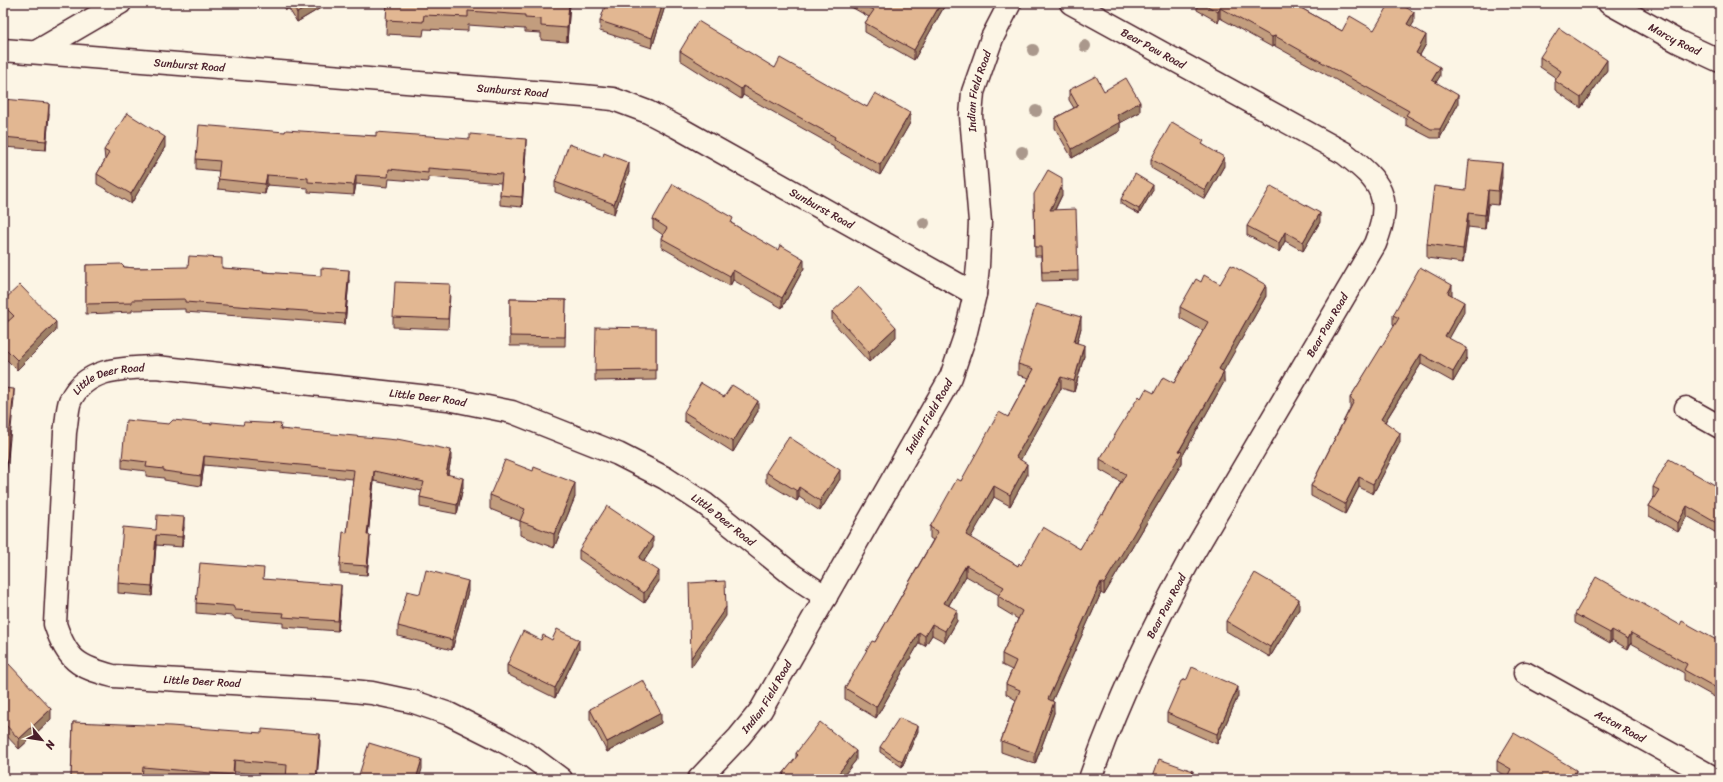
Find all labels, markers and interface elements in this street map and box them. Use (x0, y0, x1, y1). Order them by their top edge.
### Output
street label: Marcy Road (1645, 18, 1705, 61)
street label: Bear Paw Road (1117, 23, 1190, 75)
street label: Indian Field Road (962, 47, 997, 134)
street label: Sunburst Road (153, 53, 227, 78)
street label: Sunburst Road (476, 79, 550, 103)
street label: Sunburst Road (786, 183, 858, 235)
street label: Bear Paw Road (1301, 289, 1354, 361)
street label: Little Deer Road (67, 358, 146, 399)
street label: Indian Field Road (900, 374, 959, 458)
street label: Little Deer Road (388, 384, 469, 413)
street label: Little Deer Road (687, 488, 760, 552)
street label: Bear Paw Road (1141, 569, 1192, 642)
street label: Indian Field Road (736, 656, 798, 739)
street label: Little Deer Road (163, 670, 242, 693)
street label: Acton Road (1590, 704, 1650, 749)
north arrow (22, 720, 62, 760)
text: N (40, 736, 61, 753)

